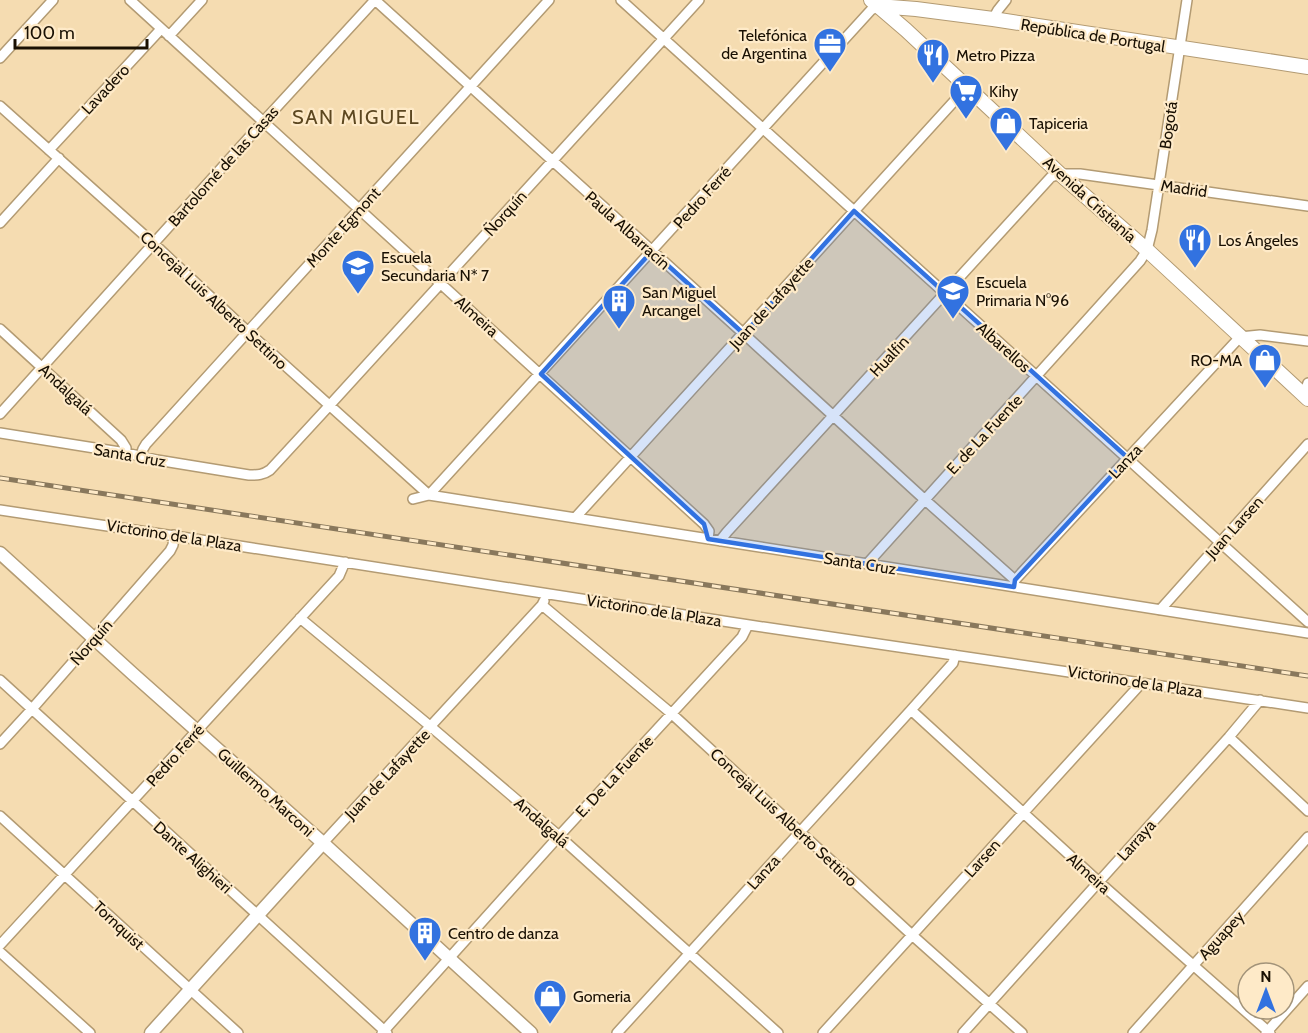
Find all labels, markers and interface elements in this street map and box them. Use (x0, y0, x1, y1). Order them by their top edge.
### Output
scale bar (15, 12, 147, 50)
street label: República de Portugal (1019, 15, 1167, 56)
text: 100 m (24, 22, 75, 44)
place label: Telefónica de Argentina (721, 26, 807, 63)
office icon: Telefónica de Argentina (812, 26, 848, 73)
restaurant icon: Metro Pizza (915, 37, 951, 84)
place label: Metro Pizza (956, 46, 1035, 65)
street label: Lavadero (77, 60, 133, 118)
supermarket icon: Kihy (948, 73, 984, 120)
place label: Kihy (989, 82, 1018, 101)
street label: Bogotá (1156, 100, 1181, 150)
street label: Bartolomé de las Casas (164, 102, 283, 230)
district label: SAN MIGUEL (292, 105, 420, 129)
shop icon: Tapiceria (988, 105, 1024, 152)
place label: Tapiceria (1029, 114, 1088, 133)
street label: Avenida Cristianía (1039, 152, 1140, 246)
street label: Pedro Ferré (669, 162, 735, 232)
street label: Madrid (1159, 176, 1208, 201)
street label: Monte Egmont (302, 183, 385, 271)
street label: Ñorquín (480, 187, 531, 240)
street label: Paula Albarracín (581, 187, 674, 273)
restaurant icon: Los Ángeles (1177, 222, 1213, 269)
street label: Concejal Luis Alberto Settino (136, 227, 291, 374)
place label: Los Ángeles (1218, 231, 1299, 250)
school or university icon: Escuela Secundaria N* 7 (340, 248, 376, 295)
place label: Escuela Secundaria N* 7 (381, 248, 489, 285)
street label: Juan de Lafayette (725, 254, 817, 354)
school or university icon: Escuela Primaria N°96 (935, 273, 971, 320)
place label: Escuela Primaria N°96 (976, 273, 1069, 310)
building icon: San Miguel Arcangel (601, 283, 637, 330)
place label: San Miguel Arcangel (642, 283, 716, 320)
street label: Almeira (451, 292, 502, 341)
street label: Albarellos (973, 318, 1035, 377)
street label: Hualfin (866, 332, 913, 381)
shop icon: RO-MA (1247, 342, 1283, 389)
place label: RO-MA (1190, 351, 1242, 370)
street label: Andalgalá (35, 360, 97, 419)
street label: E. de La Fuente (942, 390, 1026, 478)
street label: Santa Cruz (92, 440, 168, 471)
street label: Lanza (1105, 440, 1146, 482)
street label: Juan Larsen (1201, 492, 1267, 563)
street label: Victorino de la Plaza (105, 515, 243, 556)
street label: Santa Cruz (822, 548, 898, 579)
street label: Victorino de la Plaza (585, 590, 723, 631)
street label: Ñorquín (66, 616, 116, 669)
street label: Victorino de la Plaza (1066, 661, 1204, 702)
street label: Pedro Ferré (142, 720, 208, 790)
street label: Juan de Lafayette (340, 725, 434, 824)
street label: E. De La Fuente (572, 731, 657, 821)
street label: Guillermo Marconi (214, 744, 318, 841)
street label: Concejal Luis Alberto Settino (706, 744, 861, 891)
street label: Andalgalá (510, 793, 573, 851)
street label: Larraya (1113, 816, 1160, 865)
street label: Dante Alighieri (150, 817, 236, 897)
street label: Larsen (960, 835, 1004, 881)
street label: Almeira (1063, 849, 1114, 898)
street label: Lanza (743, 851, 784, 894)
street label: Tornquist (89, 897, 149, 954)
street label: Aguapey (1195, 907, 1248, 964)
building icon: Centro de danza (407, 915, 443, 962)
place label: Centro de danza (448, 924, 559, 943)
north arrow (1236, 961, 1296, 1021)
text: N (1260, 967, 1272, 986)
shop icon: Gomeria (532, 978, 568, 1025)
place label: Gomeria (573, 987, 631, 1006)

